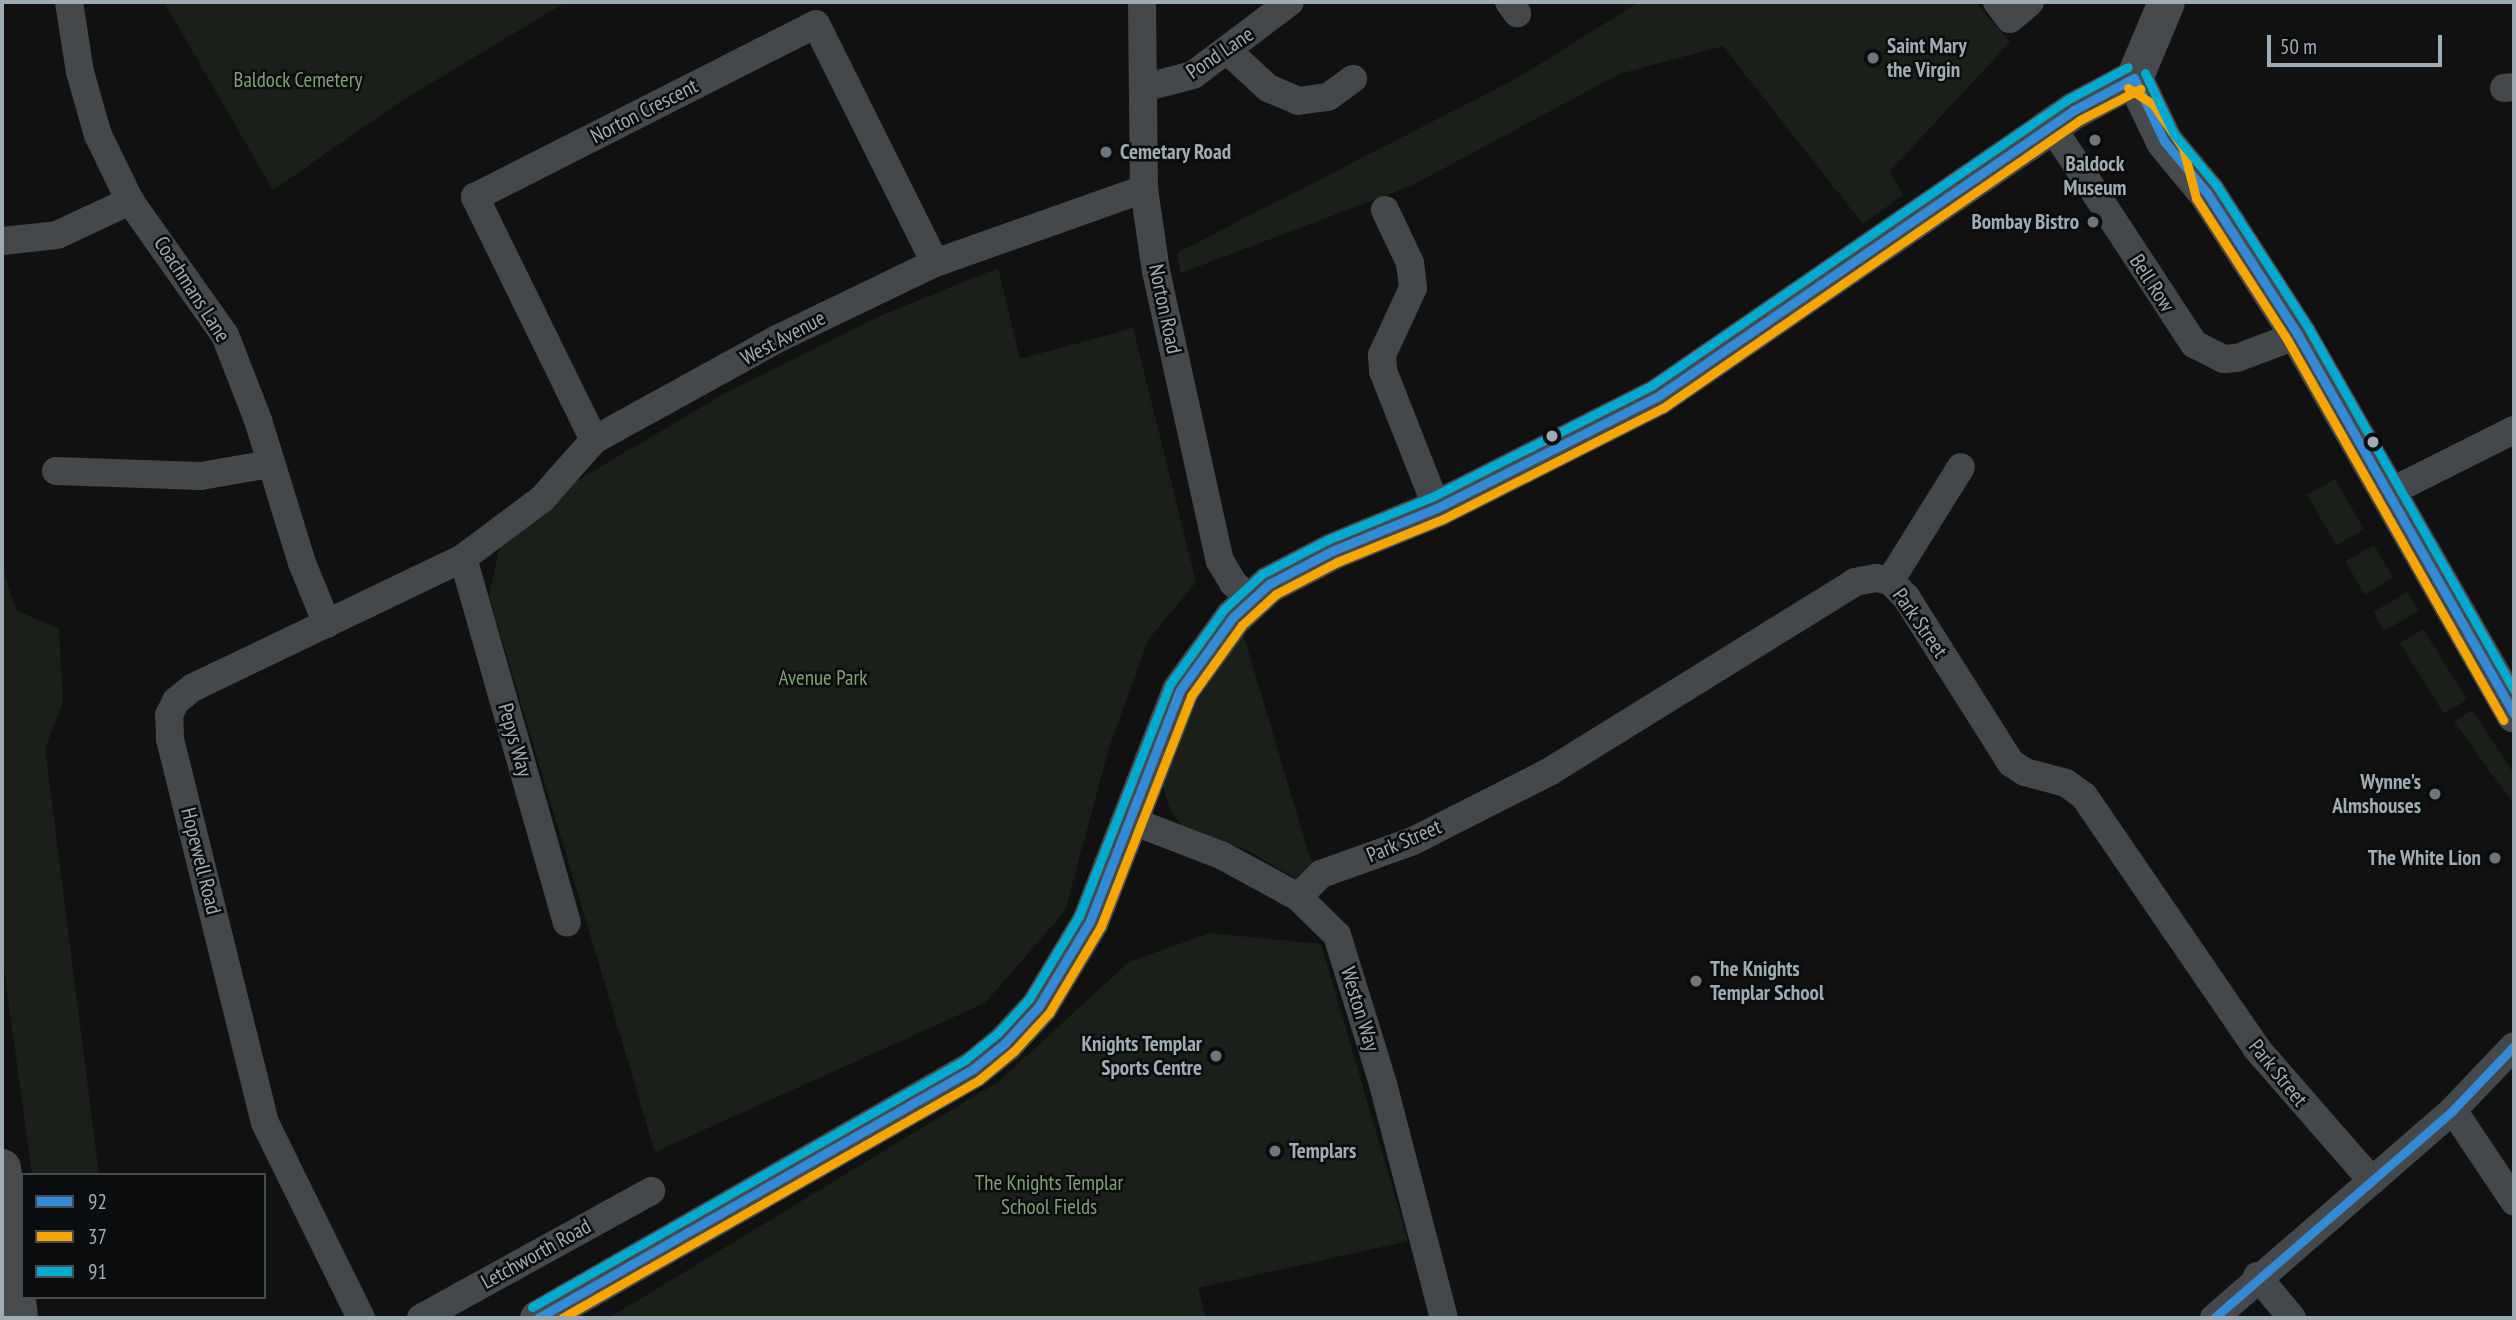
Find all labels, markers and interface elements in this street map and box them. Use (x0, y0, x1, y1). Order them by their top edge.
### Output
street label: Pond Lane (1182, 21, 1258, 85)
scale bar (2271, 21, 2446, 65)
place label: Saint Mary the Virgin (1887, 33, 1967, 83)
text: 50 m (2280, 33, 2317, 60)
marker: Saint Mary the Virgin (1865, 50, 1881, 66)
park label: Baldock Cemetery (233, 67, 363, 93)
street label: Norton Crescent (586, 73, 702, 149)
marker: Baldock Museum (2087, 132, 2103, 148)
place label: Cemetary Road (1120, 139, 1232, 165)
marker: Cemetary Road (1098, 144, 1114, 160)
place label: Baldock Museum (2064, 151, 2126, 201)
place label: Bombay Bistro (1971, 209, 2079, 235)
marker: Bombay Bistro (2085, 214, 2101, 230)
street label: Coachmans Lane (149, 231, 235, 347)
street label: Bell Row (2124, 250, 2180, 316)
street label: Norton Road (1143, 262, 1187, 356)
street label: West Avenue (736, 305, 830, 371)
unlabelled marker (1545, 429, 1559, 443)
unlabelled marker (2366, 435, 2380, 449)
street label: Park Street (1887, 583, 1953, 663)
park label: Avenue Park (779, 665, 867, 691)
street label: Pepys Way (492, 700, 538, 780)
place label: Wynne's Almshouses (2332, 769, 2421, 819)
marker: Wynne's Almshouses (2427, 786, 2443, 802)
street label: Hopewell Road (176, 805, 226, 917)
street label: Park Street (1363, 814, 1445, 868)
place label: The White Lion (2367, 845, 2481, 871)
marker: The White Lion (2487, 850, 2503, 866)
place label: The Knights Templar School (1710, 956, 1824, 1006)
street label: Weston Way (1335, 964, 1385, 1054)
marker: The Knights Templar School (1688, 973, 1704, 989)
place label: Knights Templar Sports Centre (1081, 1031, 1202, 1081)
street label: Park Street (2243, 1034, 2313, 1112)
marker: Knights Templar Sports Centre (1208, 1048, 1224, 1064)
place label: Templars (1289, 1138, 1356, 1164)
marker: Templars (1267, 1143, 1283, 1159)
park label: The Knights Templar School Fields (975, 1170, 1123, 1220)
legend (21, 1173, 266, 1299)
text: 92 (88, 1188, 107, 1215)
street label: Letchworth Road (477, 1214, 595, 1294)
text: 37 (88, 1223, 107, 1250)
text: 91 (88, 1258, 107, 1285)

